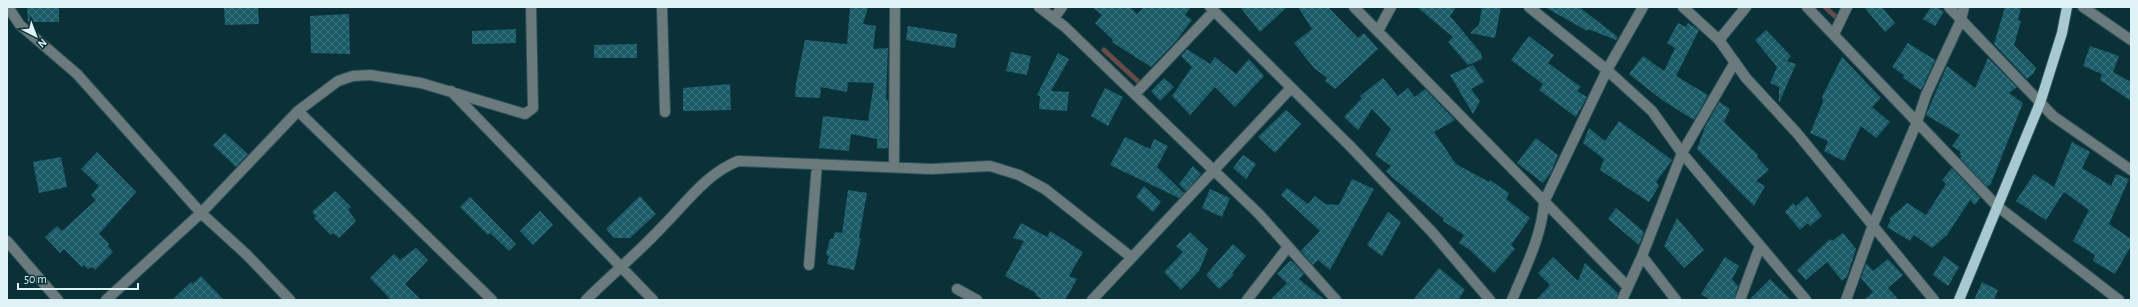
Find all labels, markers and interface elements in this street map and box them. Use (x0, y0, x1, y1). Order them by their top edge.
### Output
north arrow (16, 16, 56, 56)
text: N (36, 36, 49, 50)
scale bar (18, 265, 138, 291)
text: 50 m (24, 273, 47, 285)

